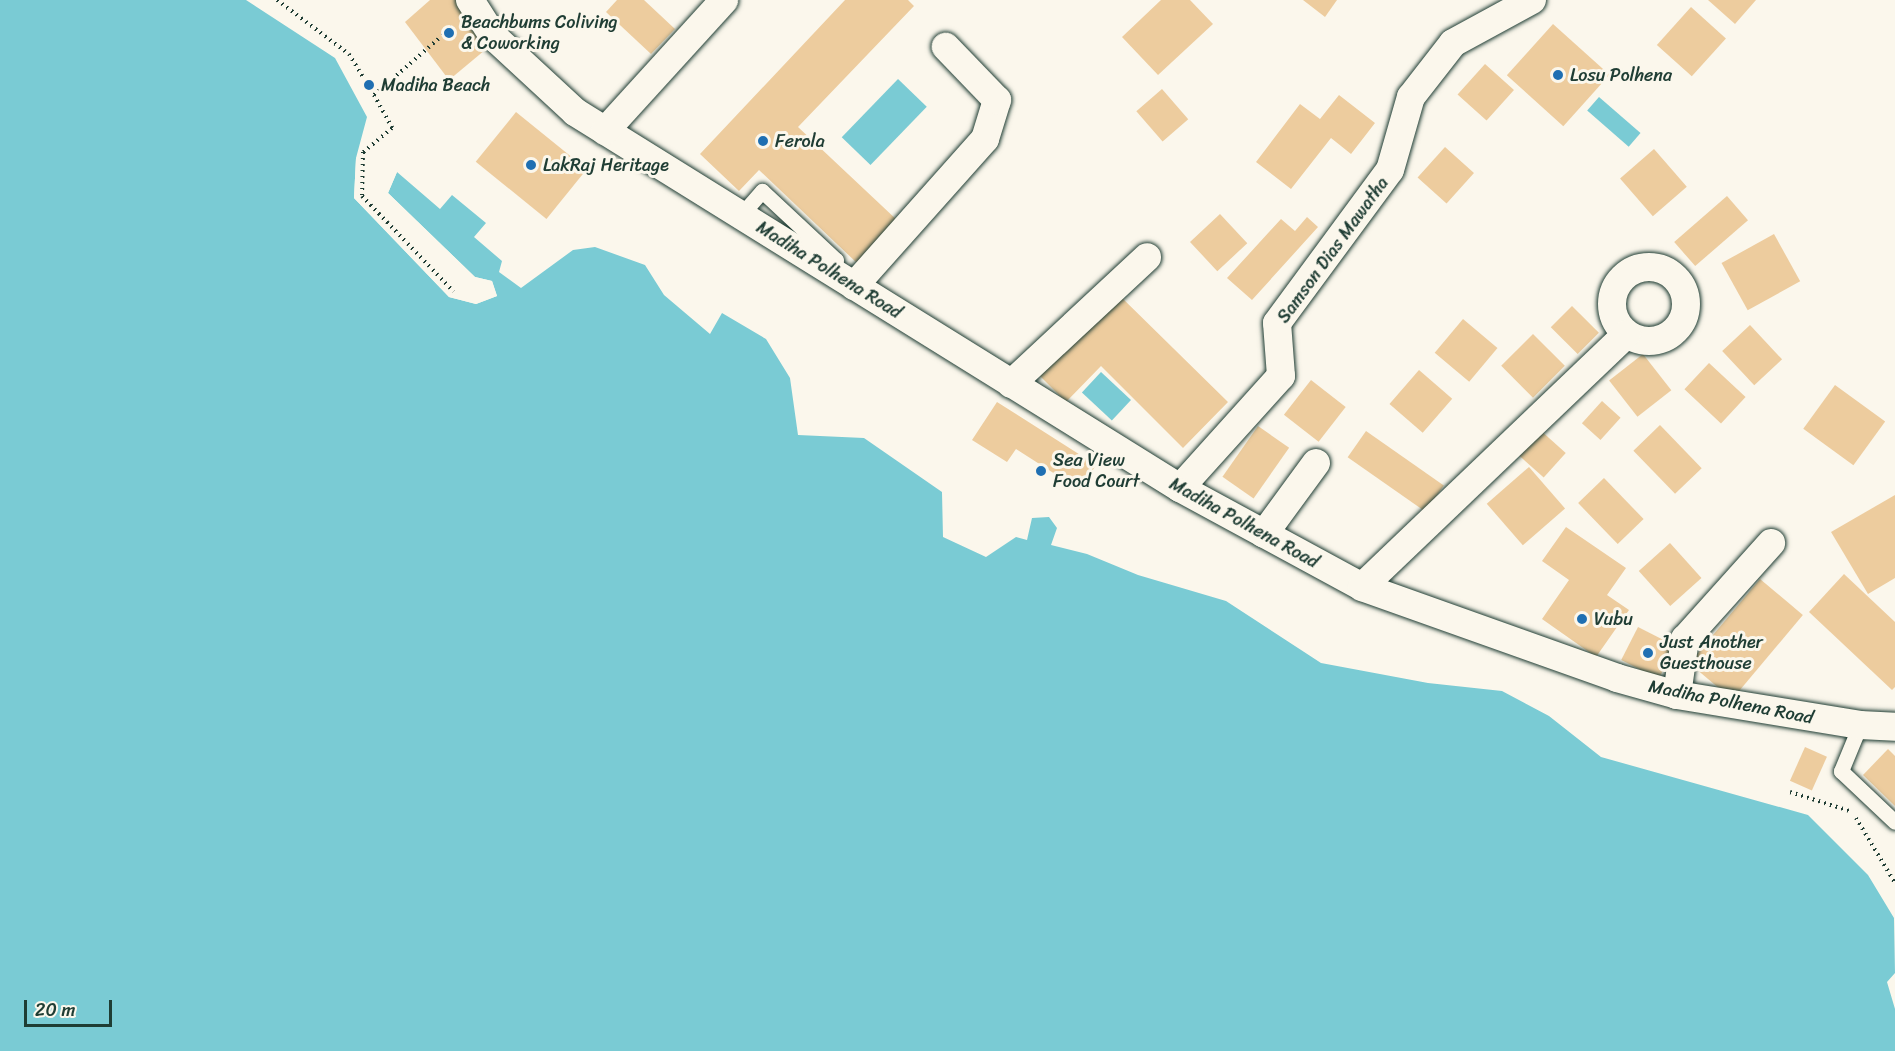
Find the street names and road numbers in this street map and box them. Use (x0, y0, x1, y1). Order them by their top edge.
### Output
street label: Samson Dias Mawatha (1273, 173, 1393, 327)
street label: Madiha Polhena Road (752, 217, 906, 323)
street label: Madiha Polhena Road (1166, 473, 1322, 573)
street label: Madiha Polhena Road (1647, 675, 1815, 729)

